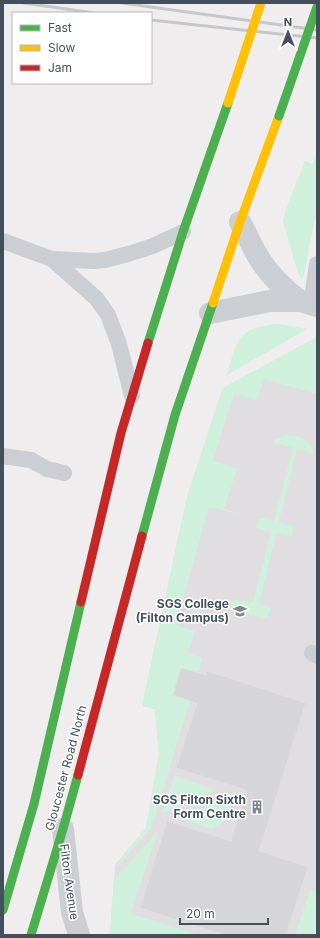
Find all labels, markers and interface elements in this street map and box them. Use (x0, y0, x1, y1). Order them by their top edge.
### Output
legend (12, 12, 152, 84)
north arrow (268, 12, 308, 52)
text: N (284, 15, 292, 29)
text: Fast (48, 20, 72, 35)
text: Slow (48, 40, 76, 55)
text: Jam (48, 60, 72, 75)
place label: SGS College (Filton Campus) (136, 596, 229, 625)
school or university icon: SGS College (Filton Campus) (232, 603, 248, 619)
street label: Gloucester Road North (42, 703, 89, 832)
place label: SGS Filton Sixth Form Centre (153, 792, 246, 821)
building icon: SGS Filton Sixth Form Centre (249, 799, 265, 815)
street label: Filton Avenue (57, 843, 82, 921)
scale bar (180, 900, 268, 926)
text: 20 m (186, 906, 215, 921)

